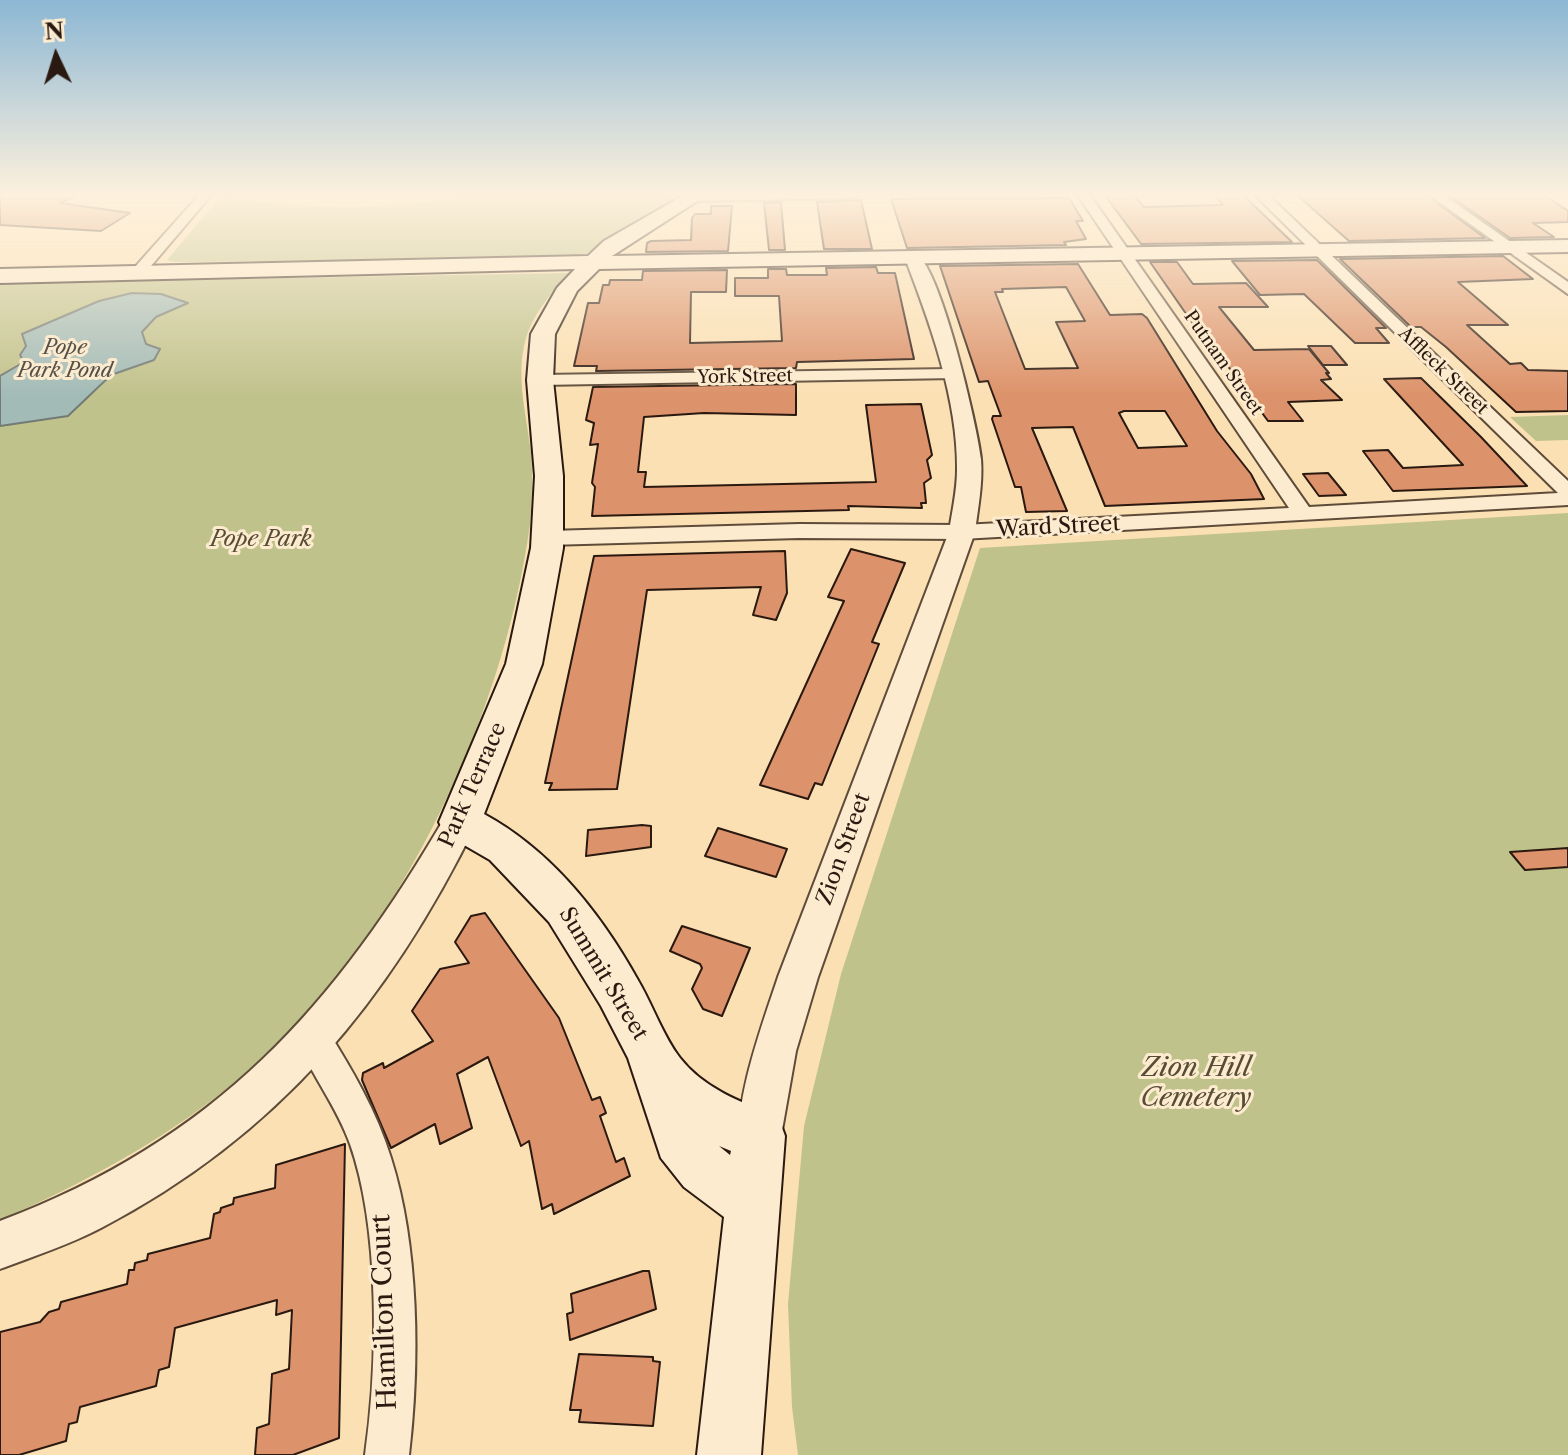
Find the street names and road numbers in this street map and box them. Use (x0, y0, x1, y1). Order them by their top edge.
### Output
street label: Putnam Street (1179, 307, 1267, 419)
street label: Affleck Street (1394, 323, 1492, 419)
street label: York Street (697, 365, 793, 389)
street label: Ward Street (995, 511, 1121, 543)
street label: Park Terrace (434, 718, 512, 852)
street label: Zion Street (812, 789, 876, 909)
street label: Summit Street (553, 903, 653, 1045)
street label: Hamilton Court (366, 1213, 404, 1411)

